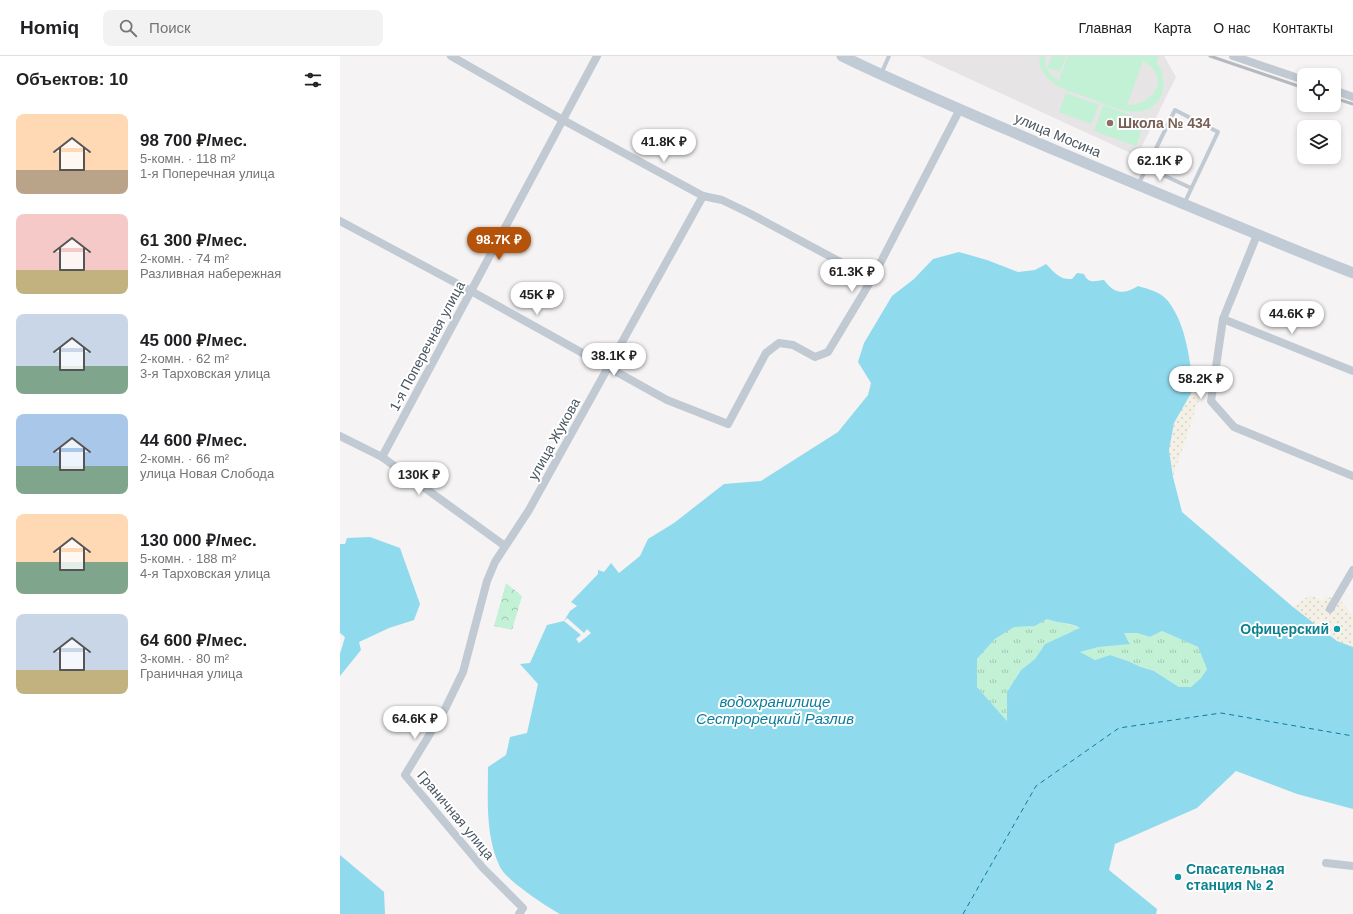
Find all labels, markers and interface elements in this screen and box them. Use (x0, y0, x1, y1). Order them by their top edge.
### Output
search box (103, 10, 383, 46)
text: Homiq (20, 17, 79, 38)
icon: search (117, 17, 139, 39)
text: Поиск (149, 19, 191, 36)
text: Главная (1078, 20, 1132, 36)
text: Карта (1154, 20, 1191, 36)
text: О нас (1213, 20, 1251, 36)
text: Контакты (1273, 20, 1333, 36)
map controls (1297, 68, 1341, 164)
button: locate (1297, 68, 1341, 112)
icon: filters (302, 69, 324, 91)
text: Объектов: 10 (16, 70, 128, 89)
street label: улица Мосина (1012, 110, 1104, 160)
place label: Школа № 434 (1118, 115, 1211, 131)
marker: Школа № 434 (1105, 118, 1115, 128)
button: layers (1297, 120, 1341, 164)
pin: 41.8K ₽ (627, 129, 701, 163)
icon: home (48, 130, 96, 178)
text: 98 700 ₽/мес. (140, 131, 247, 150)
text: 41.8K ₽ (641, 134, 687, 149)
pin: 62.1K ₽ (1123, 148, 1197, 182)
text: 5-комн. · 118 m² (140, 151, 235, 166)
text: 62.1K ₽ (1137, 153, 1183, 168)
text: 1-я Поперечная улица (140, 166, 275, 181)
pin: 98.7K ₽ (462, 227, 536, 261)
icon: home (48, 230, 96, 278)
text: 61 300 ₽/мес. (140, 231, 247, 250)
text: 98.7K ₽ (476, 232, 522, 247)
text: 2-комн. · 74 m² (140, 251, 229, 266)
pin: 61.3K ₽ (815, 259, 889, 293)
text: 61.3K ₽ (829, 264, 875, 279)
text: Разливная набережная (140, 266, 281, 281)
street label: 1-я Поперечная улица (386, 278, 468, 414)
pin: 45K ₽ (509, 282, 565, 316)
text: 45K ₽ (519, 287, 555, 302)
pin: 44.6K ₽ (1255, 301, 1329, 335)
text: 44.6K ₽ (1269, 306, 1315, 321)
icon: home (48, 330, 96, 378)
text: 45 000 ₽/мес. (140, 331, 247, 350)
pin: 38.1K ₽ (577, 343, 651, 377)
text: 38.1K ₽ (591, 348, 637, 363)
text: 2-комн. · 62 m² (140, 351, 229, 366)
text: 3-я Тарховская улица (140, 366, 270, 381)
pin: 58.2K ₽ (1164, 366, 1238, 400)
text: 58.2K ₽ (1178, 371, 1224, 386)
street label: улица Жукова (525, 395, 583, 483)
icon: home (48, 430, 96, 478)
text: 44 600 ₽/мес. (140, 431, 247, 450)
text: 2-комн. · 66 m² (140, 451, 229, 466)
pin: 130K ₽ (386, 462, 452, 496)
text: улица Новая Слобода (140, 466, 274, 481)
text: 130K ₽ (398, 467, 440, 482)
icon: home (48, 530, 96, 578)
text: 130 000 ₽/мес. (140, 531, 257, 550)
text: 5-комн. · 188 m² (140, 551, 236, 566)
text: 4-я Тарховская улица (140, 566, 270, 581)
place label: Офицерский (1240, 621, 1329, 637)
marker: Офицерский (1332, 624, 1342, 634)
icon: home (48, 630, 96, 678)
text: 64 600 ₽/мес. (140, 631, 247, 650)
text: 3-комн. · 80 m² (140, 651, 229, 666)
text: Граничная улица (140, 666, 243, 681)
water label: водохранилище Сестрорецкий Разлив (696, 693, 854, 727)
pin: 64.6K ₽ (378, 706, 452, 740)
text: 64.6K ₽ (392, 711, 438, 726)
street label: Граничная улица (414, 767, 498, 863)
place label: Спасательная станция № 2 (1186, 861, 1285, 893)
marker: Спасательная станция № 2 (1173, 872, 1183, 882)

